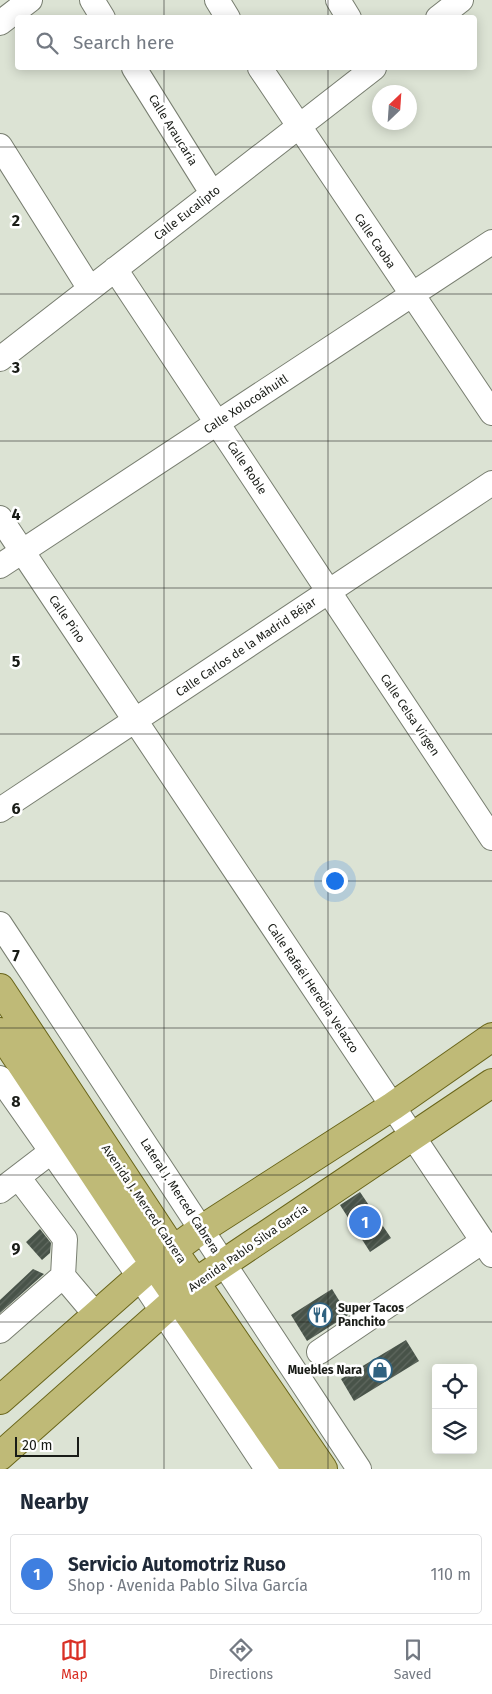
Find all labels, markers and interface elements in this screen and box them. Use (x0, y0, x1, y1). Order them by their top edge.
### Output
search box (15, 15, 477, 70)
icon: search (33, 29, 61, 57)
text: Search here (73, 31, 174, 54)
north arrow (372, 85, 417, 130)
street label: Calle Araucaria (146, 92, 200, 168)
street label: Calle Eucalipto (151, 183, 223, 243)
text: 2 (12, 211, 20, 230)
street label: Calle Caoba (351, 211, 399, 271)
text: 3 (11, 358, 20, 377)
street label: Calle Xolocoáhuitl (201, 371, 291, 436)
street label: Calle Roble (224, 439, 270, 497)
text: 4 (11, 505, 21, 524)
street label: Calle Pino (46, 593, 88, 645)
street label: Calle Carlos de la Madrid Béjar (173, 594, 319, 699)
text: 5 (12, 652, 21, 671)
street label: Calle Celsa Virgen (377, 671, 443, 759)
text: 6 (11, 799, 21, 818)
your location (322, 868, 348, 894)
street label: Calle Rafaél Heredia Velazco (264, 921, 362, 1055)
text: 7 (12, 946, 20, 965)
text: 8 (11, 1092, 21, 1111)
street label: Lateral J. Merced Cabrera (138, 1136, 222, 1256)
street label: Avenida J. Merced Cabrera (99, 1142, 189, 1266)
street label: Avenida Pablo Silva García (185, 1201, 311, 1295)
pin: 1 (349, 1203, 381, 1241)
text: 9 (12, 1239, 21, 1258)
place label: Super Tacos Panchito (338, 1301, 404, 1329)
restaurant icon: Super Tacos Panchito (307, 1302, 333, 1328)
shop icon: Muebles Nara (367, 1357, 393, 1383)
place label: Muebles Nara (288, 1363, 362, 1377)
map controls (432, 1364, 477, 1454)
button: locate (432, 1364, 477, 1409)
button: layers (432, 1409, 477, 1454)
scale bar (15, 1434, 79, 1457)
text: 20 m (22, 1437, 52, 1454)
text: Nearby (20, 1489, 88, 1515)
text: Servicio Automotriz Ruso (68, 1553, 286, 1576)
text: 1 (33, 1565, 41, 1584)
text: 110 m (430, 1565, 471, 1584)
text: Shop · Avenida Pablo Silva García (68, 1576, 308, 1595)
tab: Map (60, 1636, 88, 1683)
tab: Directions (209, 1636, 273, 1683)
tab: Saved (394, 1636, 432, 1683)

